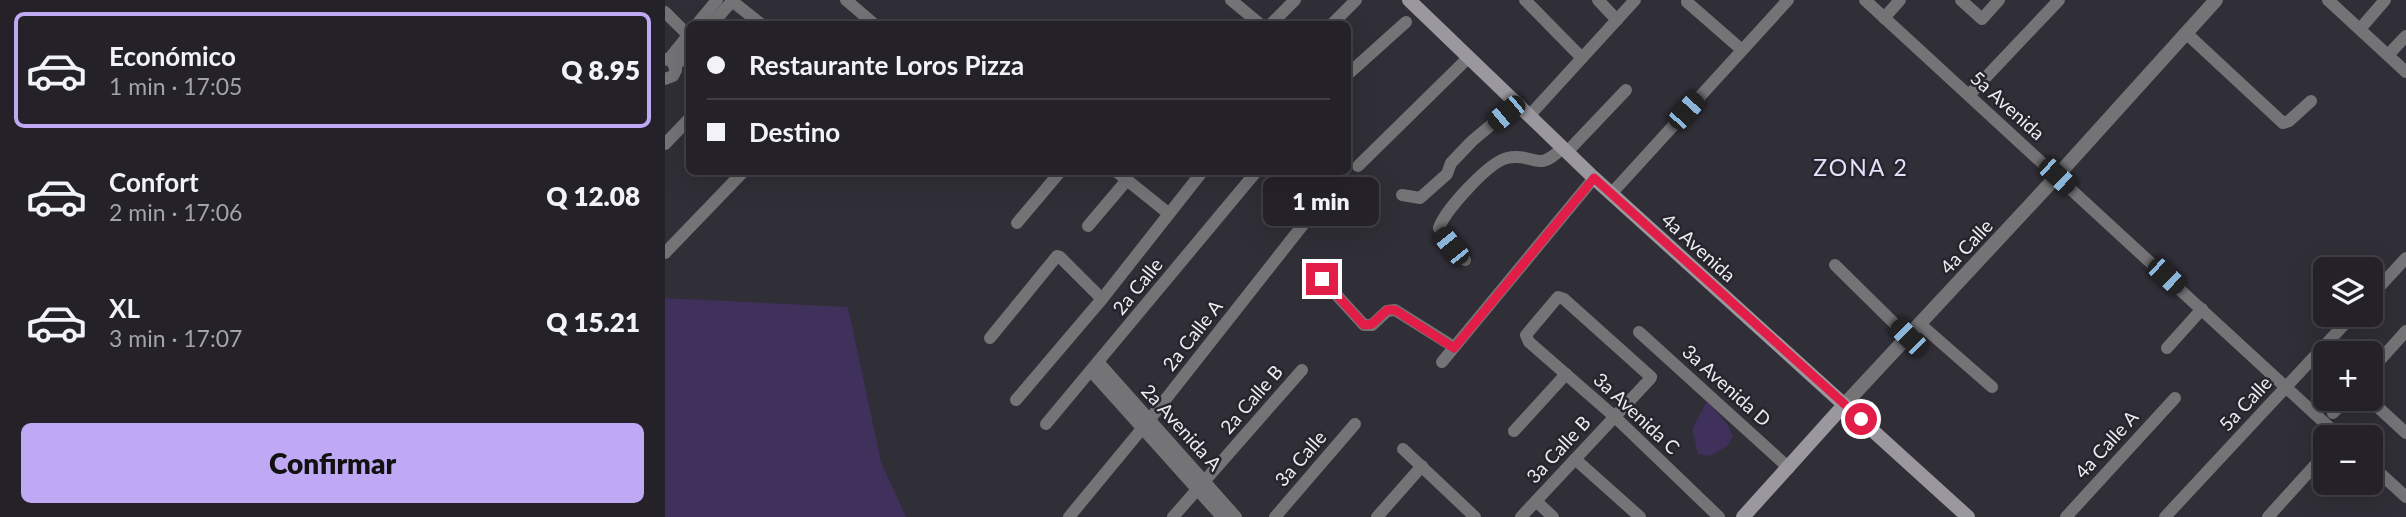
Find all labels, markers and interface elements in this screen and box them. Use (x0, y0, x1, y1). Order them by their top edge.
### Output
icon: car (25, 39, 88, 102)
text: Económico (109, 40, 236, 72)
text: Restaurante Loros Pizza (749, 49, 1024, 81)
text: Q 8.95 (561, 54, 640, 86)
street label: 5a Avenida (1966, 66, 2050, 144)
text: 1 min · 17:05 (109, 72, 242, 100)
car (1665, 88, 1708, 134)
car (1484, 91, 1529, 135)
text: Destino (749, 116, 840, 148)
district label: ZONA 2 (1813, 153, 1909, 181)
car (2035, 154, 2080, 198)
icon: car (25, 165, 88, 228)
text: Confort (109, 166, 199, 198)
callout: 1 min (1264, 177, 1380, 226)
text: Q 12.08 (546, 180, 640, 212)
text: 1 min (1292, 187, 1350, 215)
text: 2 min · 17:06 (109, 198, 242, 226)
street label: 4a Avenida (1657, 208, 1741, 286)
street label: 4a Calle (1935, 214, 1997, 278)
car (1430, 223, 1473, 269)
street label: 2a Calle (1107, 253, 1167, 319)
car (2144, 254, 2189, 298)
map controls (2313, 257, 2383, 495)
button: layers (2313, 257, 2383, 327)
route end (1306, 263, 1338, 295)
icon: car (25, 291, 88, 354)
text: XL (109, 292, 140, 324)
street label: 2a Calle A (1157, 295, 1227, 375)
text: Q 15.21 (546, 306, 640, 338)
car (1886, 315, 1931, 359)
text: 3 min · 17:07 (109, 324, 242, 352)
street label: 3a Avenida D (1678, 339, 1776, 431)
button: + (2313, 341, 2383, 411)
street label: 2a Calle B (1215, 360, 1287, 438)
street label: 3a Avenida C (1589, 367, 1685, 459)
street label: 5a Calle (2214, 371, 2276, 435)
street label: 2a Avenida A (1137, 379, 1227, 475)
route start (1845, 403, 1877, 435)
street label: 4a Calle A (2069, 405, 2143, 483)
street label: 3a Calle B (1521, 411, 1595, 487)
button: Confirmar (21, 423, 644, 503)
street label: 3a Calle (1270, 425, 1330, 491)
button: − (2313, 425, 2383, 495)

